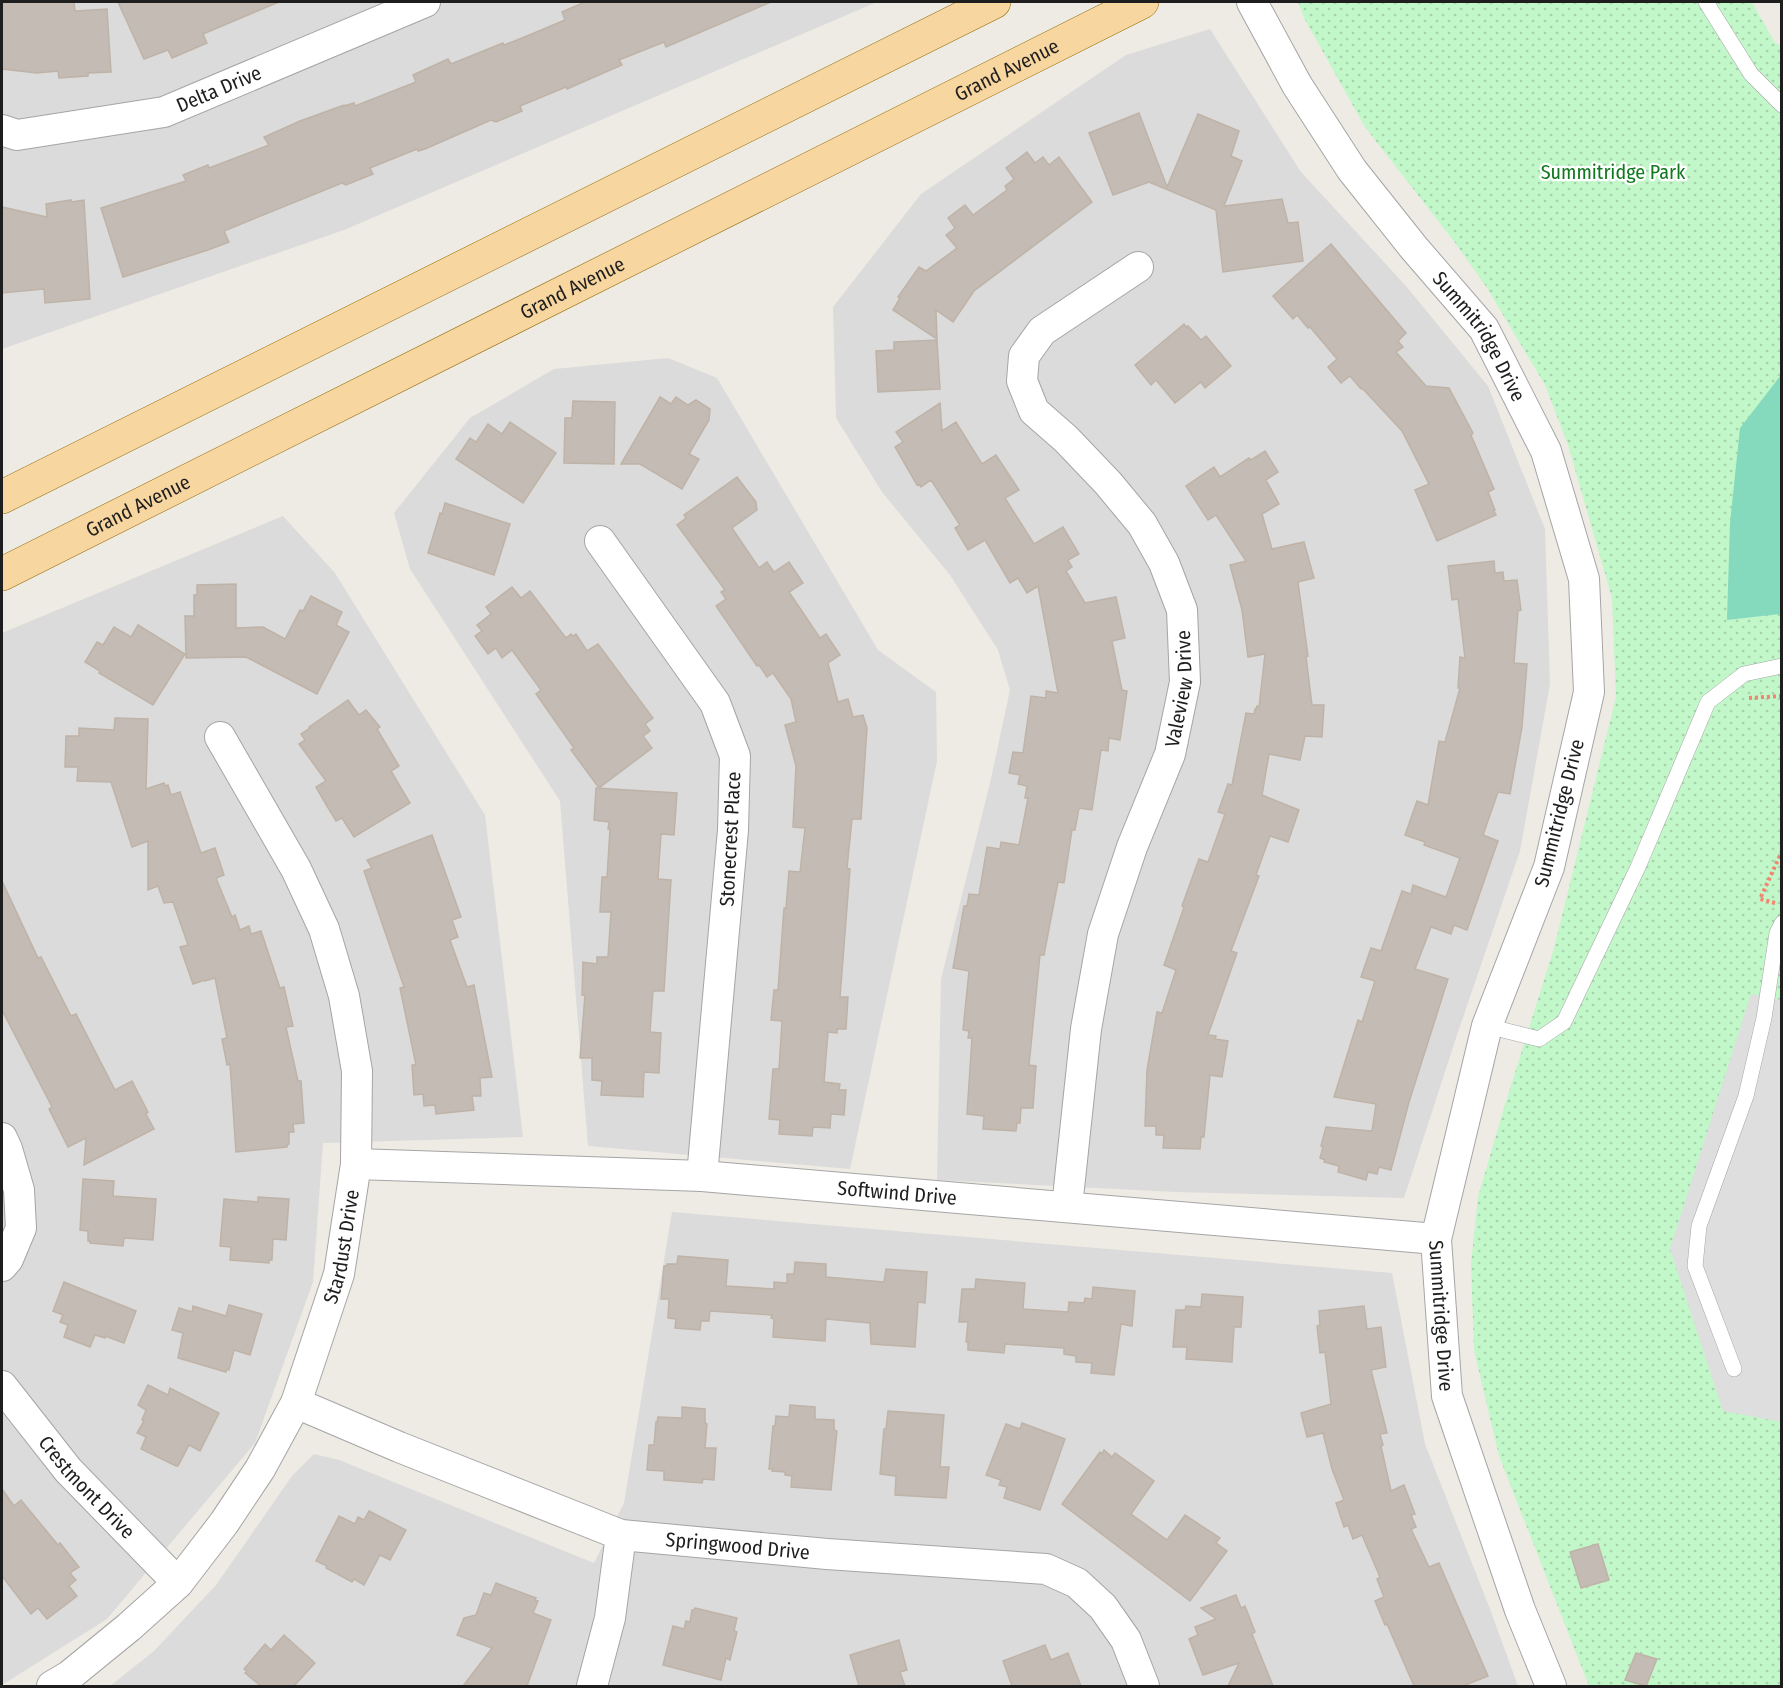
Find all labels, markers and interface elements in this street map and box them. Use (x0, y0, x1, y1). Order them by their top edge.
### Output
street label: Grand Avenue (950, 34, 1063, 106)
street label: Delta Drive (173, 60, 265, 117)
park label: Summitridge Park (1541, 160, 1686, 184)
street label: Grand Avenue (516, 252, 628, 324)
street label: Summitridge Drive (1428, 267, 1531, 405)
street label: Grand Avenue (82, 470, 194, 542)
street label: Valeview Drive (1160, 630, 1198, 749)
street label: Summitridge Drive (1529, 737, 1589, 889)
street label: Stonecrest Place (714, 771, 746, 907)
street label: Softwind Drive (836, 1176, 958, 1210)
street label: Stardust Drive (318, 1188, 364, 1307)
street label: Summitridge Drive (1424, 1239, 1459, 1392)
street label: Crestmont Drive (34, 1431, 140, 1543)
street label: Springwood Drive (665, 1527, 811, 1564)

